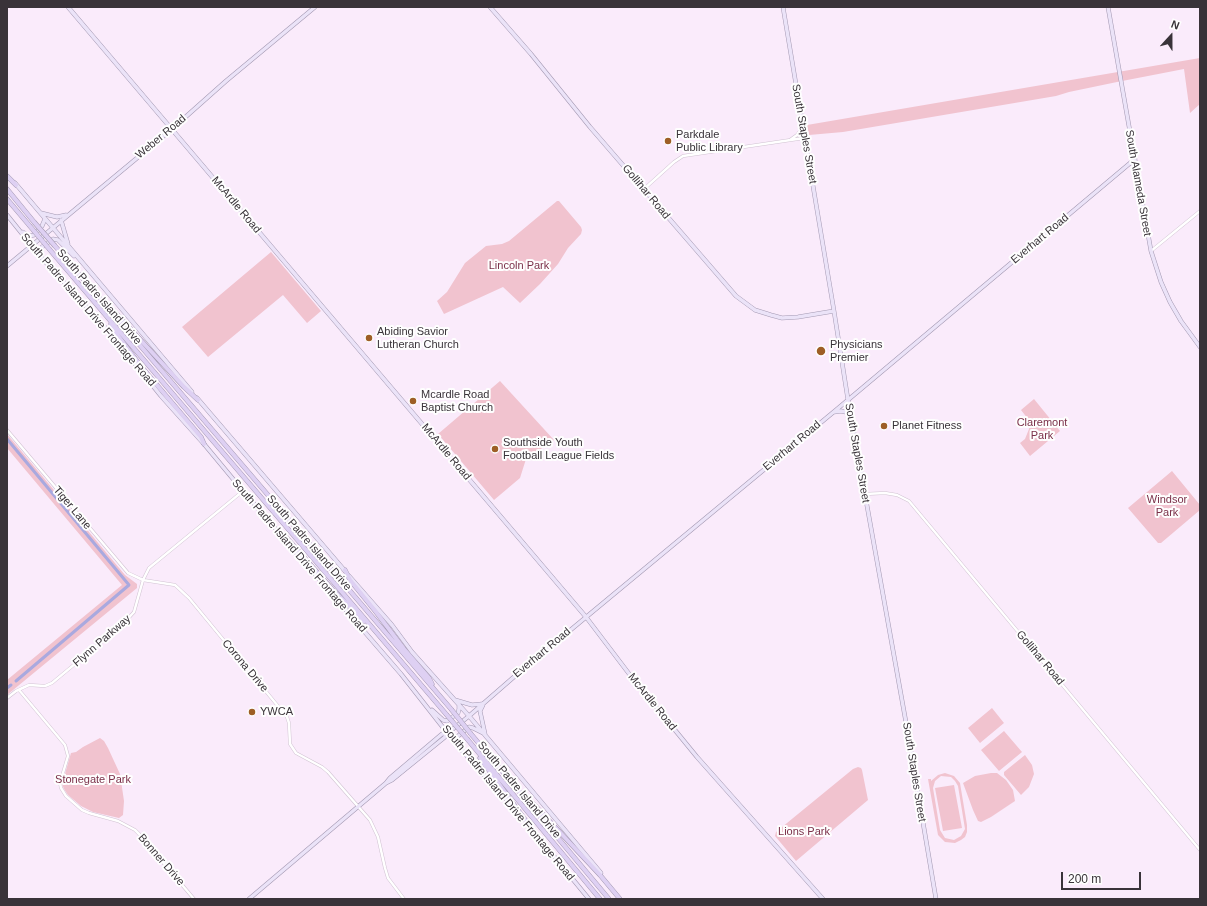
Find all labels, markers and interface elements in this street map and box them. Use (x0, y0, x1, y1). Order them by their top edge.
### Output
north arrow (1151, 16, 1191, 56)
text: N (1169, 18, 1181, 32)
street label: South Staples Street (789, 83, 819, 185)
street label: Weber Road (133, 112, 189, 162)
place label: Parkdale Public Library (676, 128, 743, 154)
street label: South Alameda Street (1122, 129, 1154, 237)
marker: Parkdale Public Library (663, 136, 673, 146)
street label: Gollihar Road (619, 162, 673, 222)
street label: McArdle Road (209, 174, 263, 236)
street label: Everhart Road (1009, 211, 1071, 267)
street label: South Padre Island Drive Frontage Road (18, 231, 158, 389)
street label: South Padre Island Drive (54, 247, 144, 347)
park label: Lincoln Park (489, 259, 549, 273)
place label: Abiding Savior Lutheran Church (377, 325, 459, 351)
marker: Abiding Savior Lutheran Church (364, 333, 374, 343)
place label: Physicians Premier (830, 338, 883, 364)
marker: Physicians Premier (815, 345, 827, 357)
place label: Mcardle Road Baptist Church (421, 388, 493, 414)
marker: Mcardle Road Baptist Church (408, 396, 418, 406)
street label: South Staples Street (842, 402, 872, 504)
park label: Claremont Park (1017, 416, 1067, 442)
street label: Everhart Road (761, 418, 823, 474)
place label: Planet Fitness (892, 419, 962, 433)
street label: McArdle Road (419, 421, 473, 483)
marker: Planet Fitness (879, 421, 889, 431)
place label: Southside Youth Football League Fields (503, 436, 614, 462)
marker: Southside Youth Football League Fields (490, 444, 500, 454)
street label: South Padre Island Drive Frontage Road (229, 477, 369, 635)
street label: Tiger Lane (50, 484, 94, 532)
street label: South Padre Island Drive (264, 493, 354, 593)
park label: Windsor Park (1147, 493, 1187, 519)
street label: Flynn Parkway (70, 612, 134, 670)
street label: Everhart Road (511, 625, 573, 681)
street label: Gollihar Road (1013, 628, 1067, 688)
street label: Corona Drive (219, 637, 271, 695)
street label: McArdle Road (625, 671, 679, 733)
place label: YWCA (260, 705, 293, 719)
marker: YWCA (247, 707, 257, 717)
street label: South Staples Street (900, 721, 928, 823)
street label: South Padre Island Drive Frontage Road (439, 723, 577, 883)
street label: South Padre Island Drive (475, 739, 563, 841)
park label: Stonegate Park (55, 773, 131, 787)
park label: Lions Park (778, 825, 830, 839)
street label: Bonner Drive (135, 831, 187, 889)
scale bar (1063, 864, 1143, 890)
text: 200 m (1068, 872, 1101, 886)

